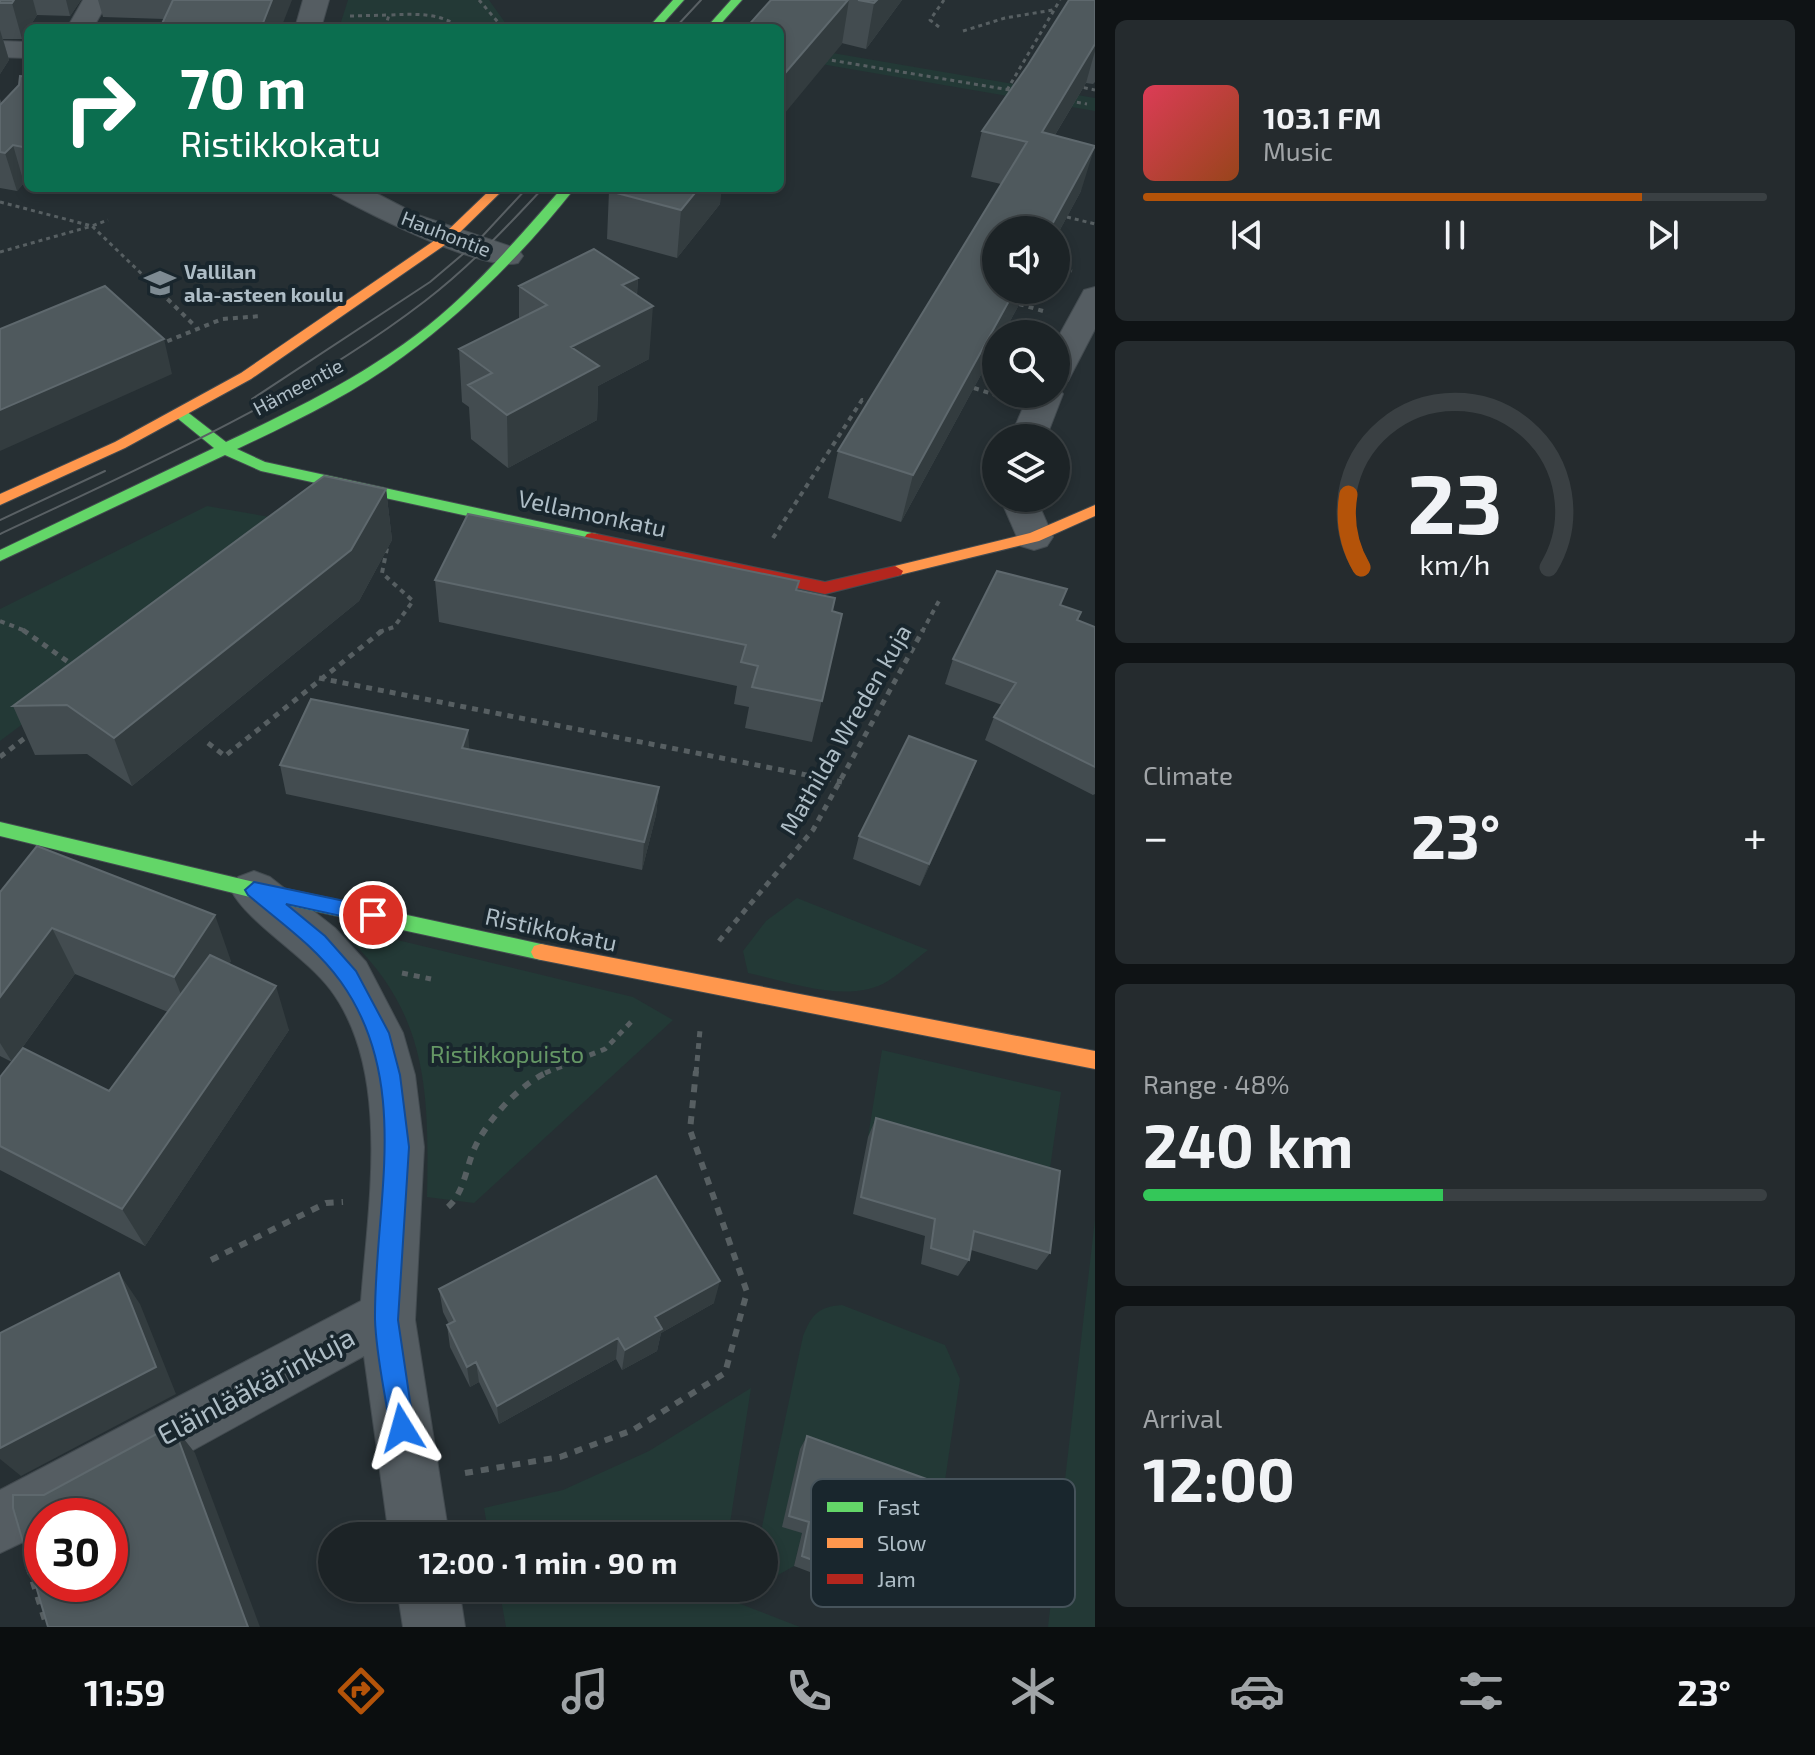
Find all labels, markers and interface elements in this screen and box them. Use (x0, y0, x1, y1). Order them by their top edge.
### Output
text: 70 m (180, 53, 306, 120)
icon: right (48, 56, 152, 160)
text: 103.1 FM (1263, 99, 1382, 135)
text: Ristikkokatu (180, 121, 381, 164)
text: Music (1263, 135, 1333, 166)
street label: Hauhontie (398, 205, 494, 261)
icon: previous (1225, 213, 1269, 257)
icon: pause (1433, 213, 1477, 257)
icon: next (1641, 213, 1685, 257)
map controls (982, 216, 1070, 512)
button: sound (982, 216, 1070, 304)
place label: Vallilan ala-asteen koulu (184, 259, 344, 306)
school or university icon: Vallilan ala-asteen koulu (143, 266, 177, 300)
button: search (982, 320, 1070, 408)
street label: Hämeentie (249, 352, 347, 420)
button: layers (982, 424, 1070, 512)
text: 23 (1407, 451, 1503, 551)
street label: Vellamonkatu (516, 483, 669, 542)
text: km/h (1420, 546, 1490, 581)
street label: Mathilda Wreden kuja (773, 619, 917, 840)
text: Climate (1143, 759, 1233, 790)
text: 23° (1411, 799, 1501, 871)
text: − (1143, 809, 1169, 862)
text: + (1743, 809, 1767, 862)
pin (339, 881, 407, 949)
icon: arrive (351, 893, 395, 937)
street label: Ristikkokatu (483, 900, 620, 957)
park label: Ristikkopuisto (430, 1039, 584, 1068)
text: Range · 48% (1143, 1068, 1290, 1099)
text: 240 km (1143, 1108, 1353, 1180)
street label: Eläinlääkärinkuja (151, 1319, 360, 1451)
position arrow (360, 1386, 444, 1470)
text: Arrival (1143, 1402, 1222, 1433)
text: 12:00 (1143, 1442, 1295, 1514)
legend (811, 1479, 1075, 1607)
text: Fast (877, 1493, 920, 1519)
speed limit sign: 30 (24, 1498, 128, 1602)
text: Slow (877, 1529, 926, 1555)
text: 12:00 · 1 min · 90 m (419, 1544, 677, 1580)
text: Jam (877, 1565, 916, 1591)
icon: directions (333, 1663, 389, 1719)
icon: music (557, 1663, 613, 1719)
icon: phone (781, 1663, 837, 1719)
icon: climate (1005, 1663, 1061, 1719)
icon: car (1229, 1663, 1285, 1719)
icon: filters (1453, 1663, 1509, 1719)
text: 11:59 (84, 1670, 165, 1713)
text: 23° (1677, 1670, 1731, 1713)

